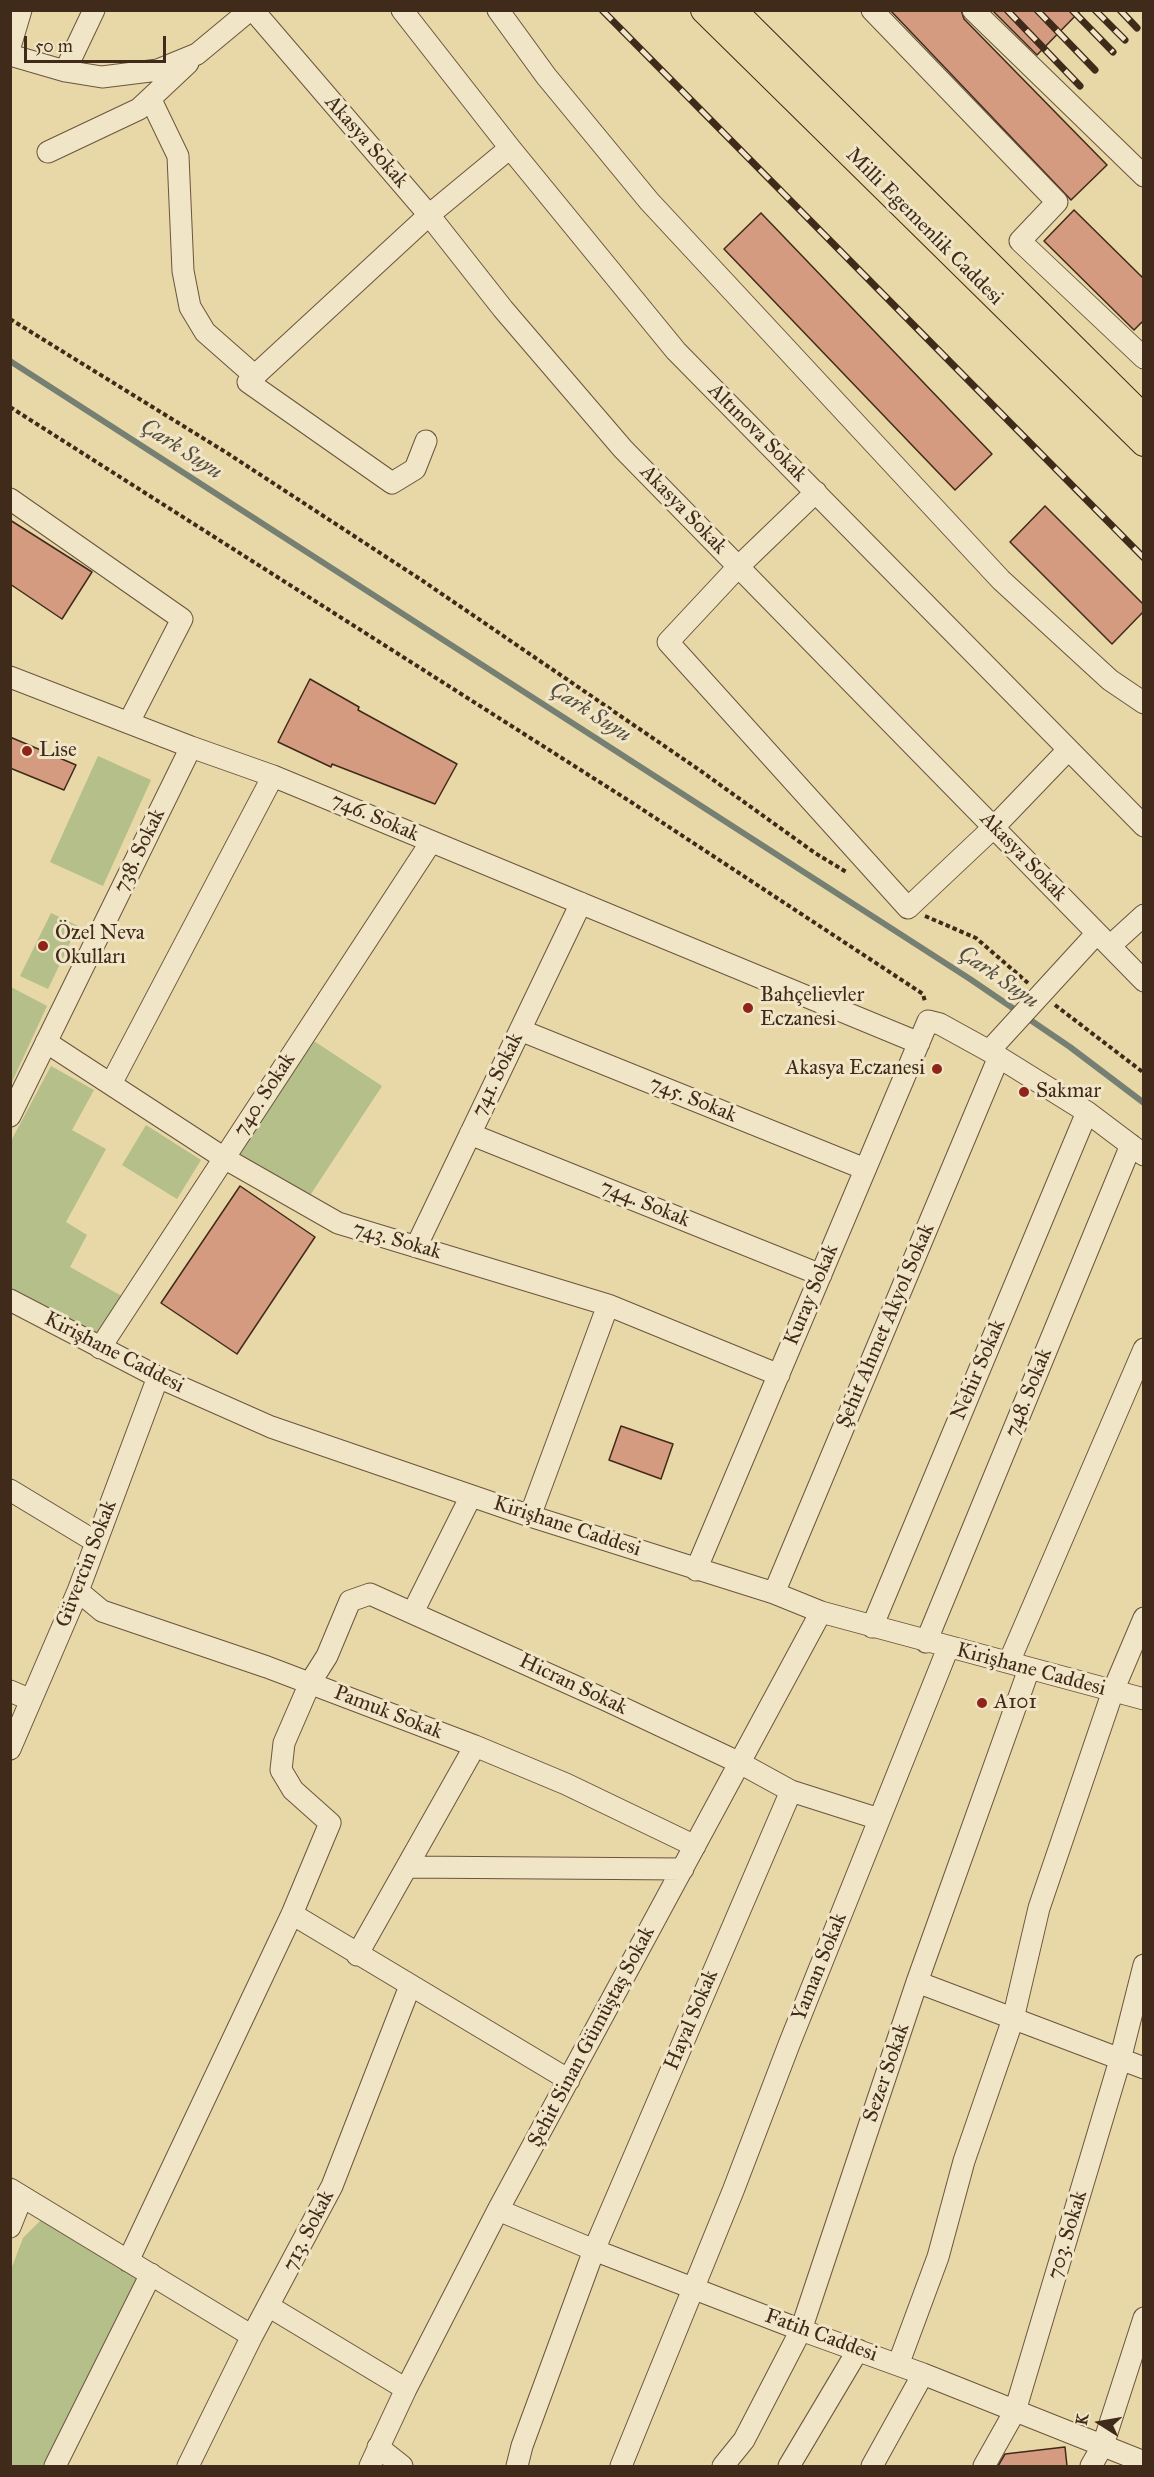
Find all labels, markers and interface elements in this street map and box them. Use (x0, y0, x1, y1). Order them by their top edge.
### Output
scale bar (27, 24, 170, 62)
text: 50 m (35, 35, 73, 57)
street label: Akasya Sokak (319, 90, 413, 194)
street label: Milli Egemenlik Caddesi (840, 143, 1008, 311)
street label: Altınova Sokak (702, 378, 812, 488)
water label: Çark Suyu (135, 414, 227, 486)
street label: Akasya Sokak (634, 460, 732, 560)
water label: Çark Suyu (544, 677, 636, 749)
place label: Lise (39, 738, 77, 764)
marker: Lise (20, 744, 34, 758)
street label: 746. Sokak (327, 788, 423, 848)
street label: 738. Sokak (109, 805, 171, 897)
street label: Akasya Sokak (974, 807, 1072, 907)
place label: Özel Neva Okulları (55, 921, 145, 971)
marker: Özel Neva Okulları (36, 939, 50, 953)
water label: Çark Suyu (953, 941, 1043, 1015)
place label: Bahçelievler Eczanesi (760, 983, 864, 1033)
marker: Bahçelievler Eczanesi (741, 1001, 755, 1015)
street label: 741. Sokak (467, 1029, 529, 1121)
street label: 740. Sokak (229, 1048, 301, 1142)
place label: Akasya Eczanesi (785, 1056, 925, 1082)
marker: Akasya Eczanesi (930, 1062, 944, 1076)
street label: 745. Sokak (646, 1071, 740, 1129)
place label: Sakmar (1036, 1079, 1101, 1105)
marker: Sakmar (1017, 1085, 1031, 1099)
street label: 744. Sokak (596, 1175, 694, 1233)
street label: 743. Sokak (350, 1216, 444, 1266)
street label: Şehit Ahmet Akyol Sokak (831, 1220, 941, 1432)
street label: Kuray Sokak (779, 1241, 845, 1349)
street label: Kirişhane Caddesi (40, 1307, 188, 1399)
street label: Nehir Sokak (946, 1316, 1012, 1424)
street label: 748. Sokak (1000, 1345, 1058, 1441)
street label: Kirişhane Caddesi (490, 1491, 644, 1563)
street label: Güvercin Sokak (51, 1497, 123, 1631)
street label: Kirişhane Caddesi (954, 1638, 1108, 1702)
street label: Hicran Sokak (515, 1649, 631, 1721)
street label: Pamuk Sokak (330, 1681, 446, 1745)
place label: A101 (994, 1690, 1037, 1716)
marker: A101 (975, 1696, 989, 1710)
street label: Yaman Sokak (787, 1909, 853, 2025)
street label: Şehit Sinan Gümüştaş Sokak (523, 1922, 661, 2152)
street label: Hayal Sokak (660, 1966, 724, 2074)
street label: Sezer Sokak (858, 2020, 916, 2126)
street label: 713. Sokak (278, 2186, 340, 2276)
street label: 703. Sokak (1043, 2187, 1093, 2283)
street label: Fatih Caddesi (761, 2304, 881, 2368)
north arrow (1070, 2393, 1130, 2453)
text: K (1071, 2412, 1092, 2427)

